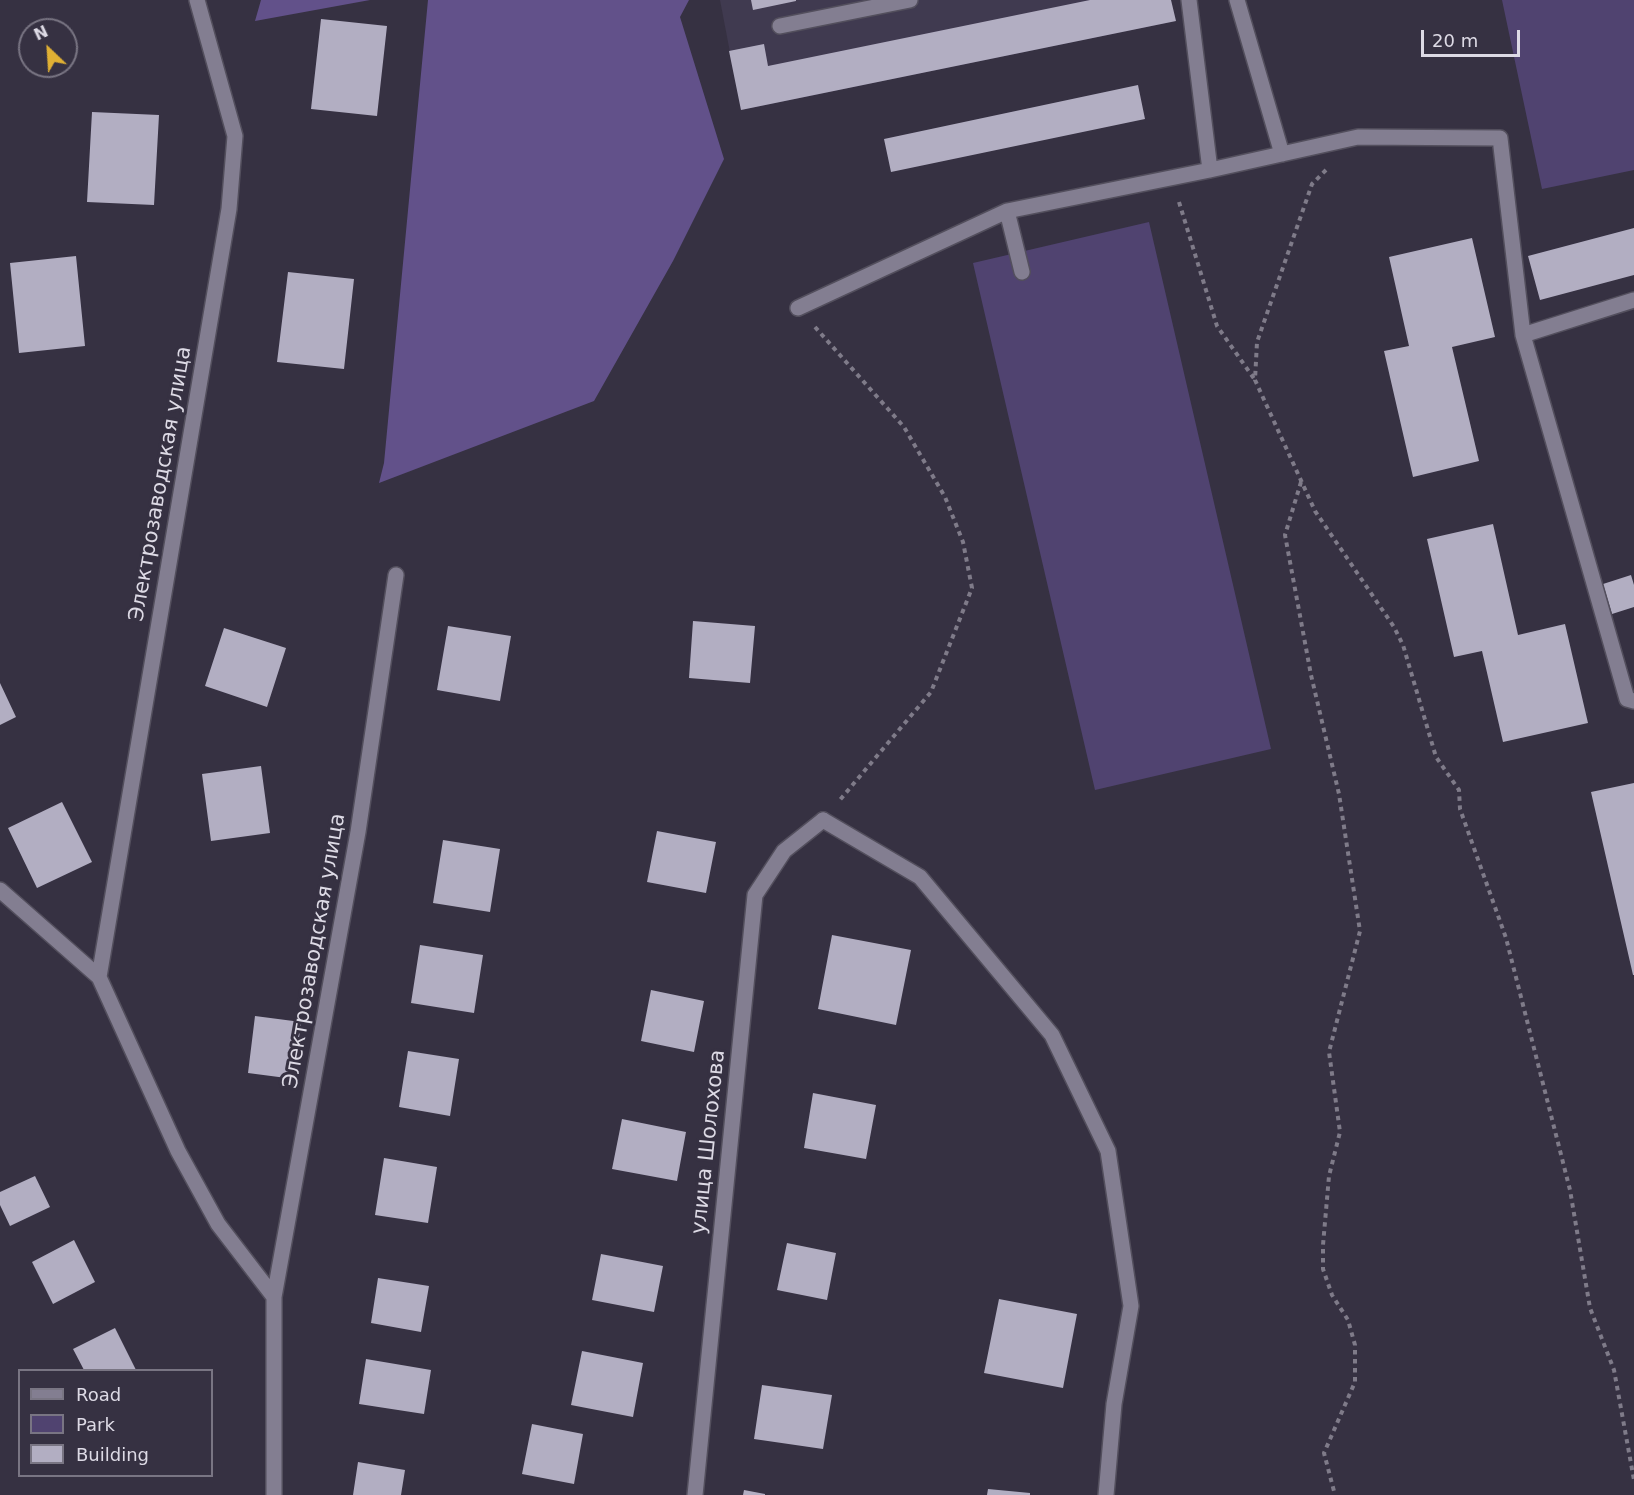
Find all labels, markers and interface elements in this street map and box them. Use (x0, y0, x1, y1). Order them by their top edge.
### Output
north arrow (18, 18, 78, 78)
scale bar (1424, 18, 1523, 56)
text: N (31, 22, 51, 44)
text: 20 m (1432, 30, 1478, 51)
street label: Электрозаводская улица (124, 344, 198, 624)
street label: Электрозаводская улица (278, 811, 352, 1091)
street label: улица Шолохова (687, 1048, 731, 1236)
legend (18, 1369, 213, 1477)
text: Road (76, 1384, 121, 1405)
text: Park (76, 1414, 115, 1435)
text: Building (76, 1444, 149, 1465)

